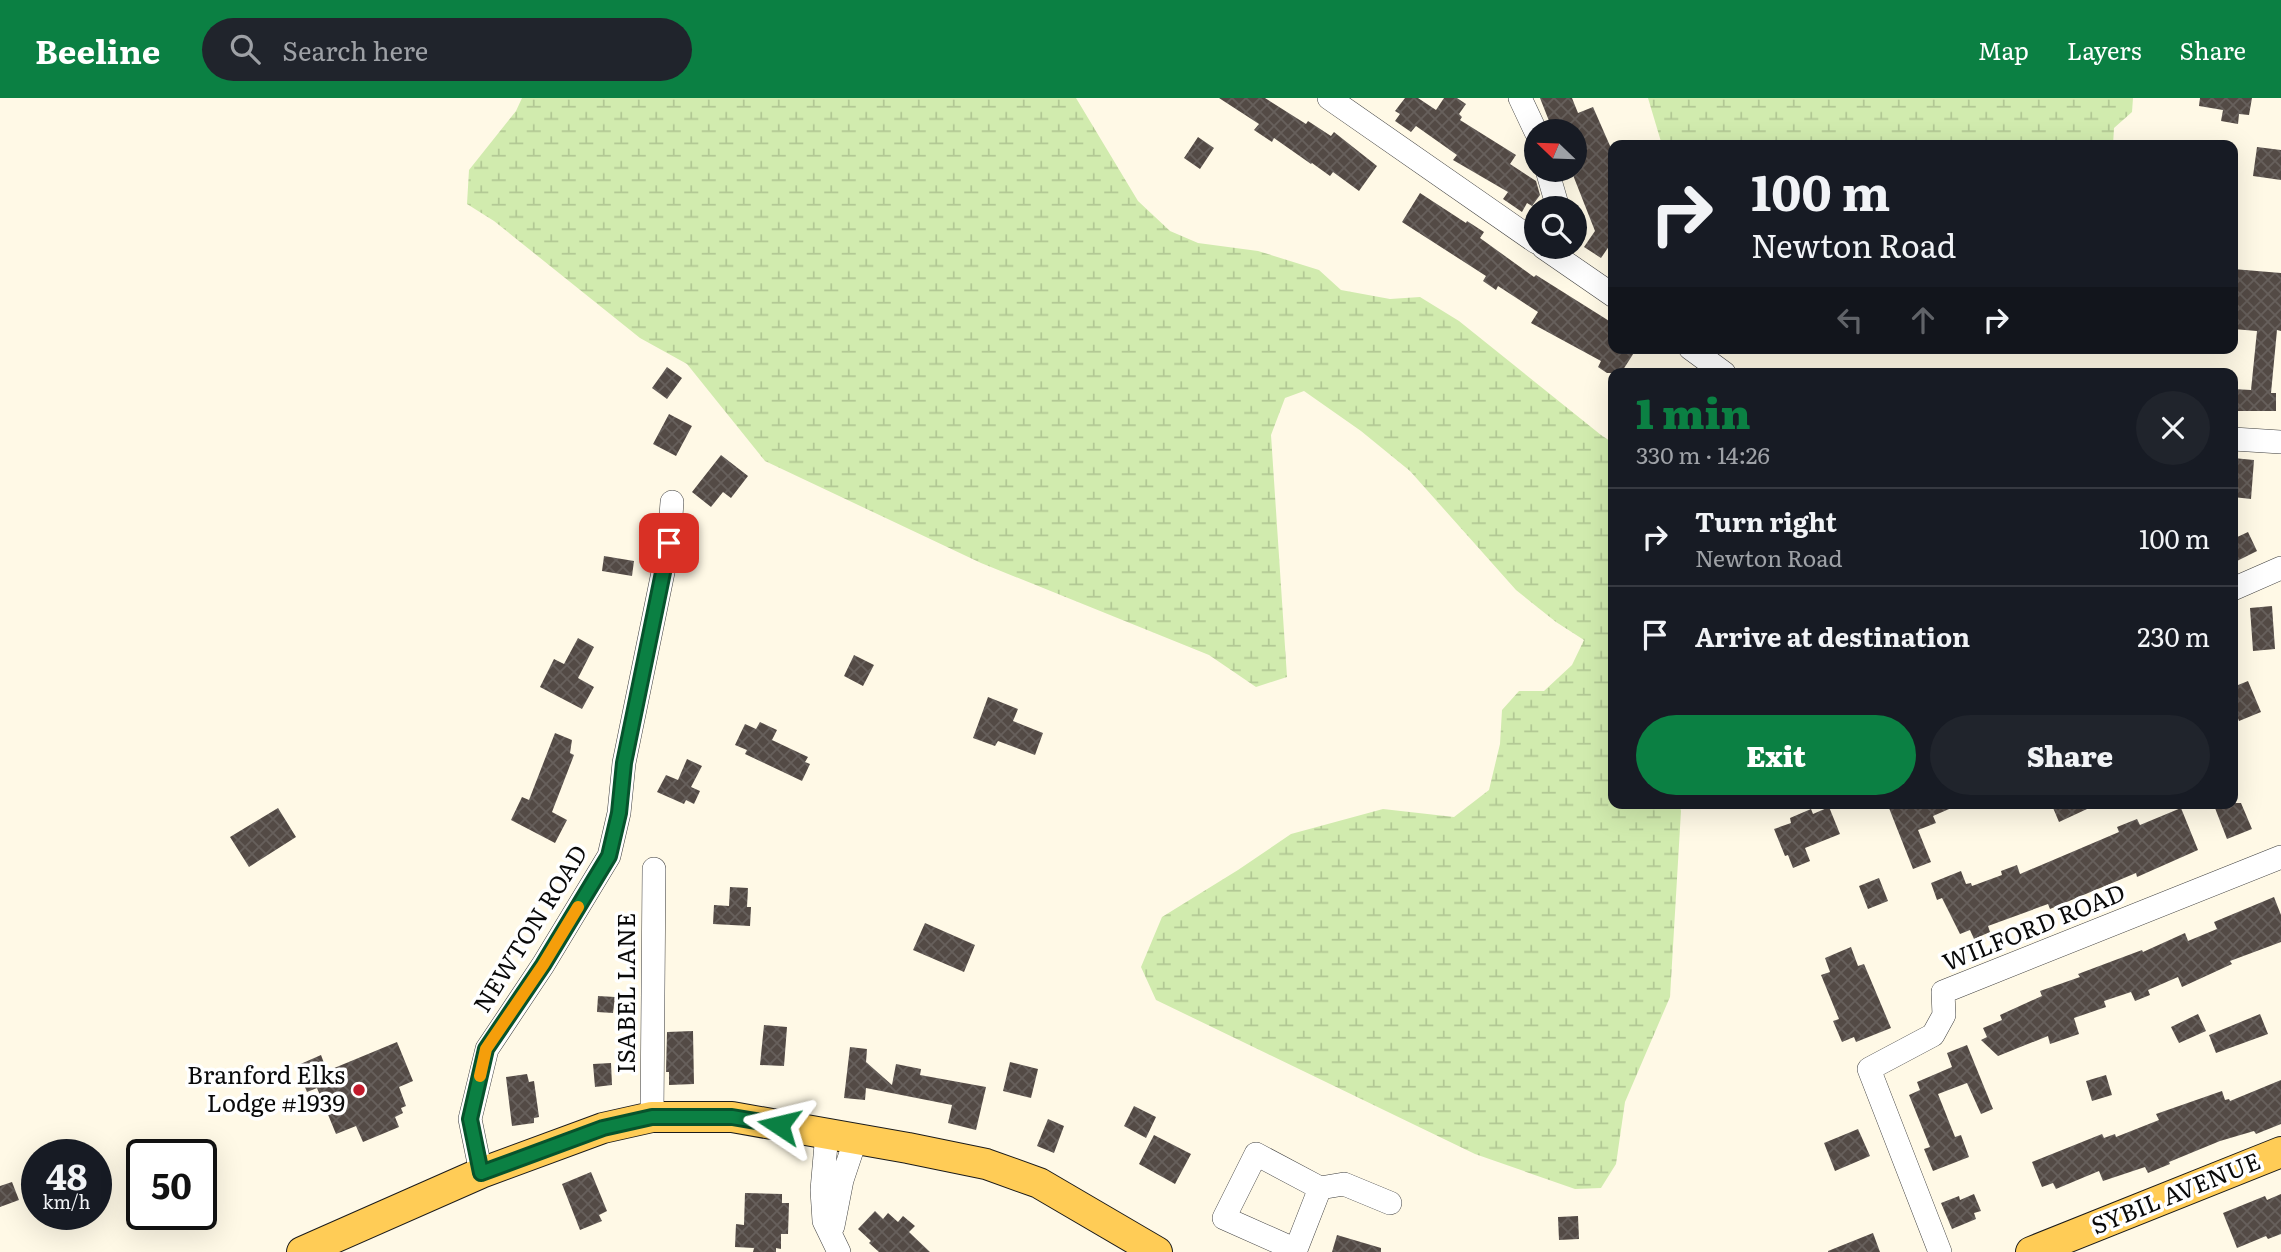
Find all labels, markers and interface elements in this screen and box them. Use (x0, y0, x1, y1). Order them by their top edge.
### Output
search box (202, 18, 692, 81)
text: Beeline (35, 25, 160, 74)
icon: search (226, 30, 264, 68)
text: Search here (282, 30, 428, 69)
text: Map (1978, 32, 2029, 67)
text: Layers (2067, 32, 2141, 67)
text: Share (2179, 32, 2246, 67)
north arrow (1524, 119, 1587, 182)
map controls (1524, 119, 1587, 259)
text: 100 m (1751, 153, 1890, 226)
icon: right (1636, 168, 1727, 259)
button: search (1524, 196, 1587, 259)
text: Newton Road (1751, 220, 1956, 268)
icon: left (1831, 301, 1869, 339)
icon: ahead (1904, 301, 1942, 339)
icon: right (1977, 301, 2015, 339)
text: 1 min (1636, 380, 1751, 442)
button: close (2136, 391, 2210, 465)
text: 330 m · 14:26 (1636, 437, 1770, 471)
text: Turn right (1695, 501, 1837, 540)
pin (639, 513, 699, 573)
icon: right (1636, 518, 1674, 556)
text: 100 m (2139, 518, 2210, 557)
icon: arrive (650, 524, 688, 562)
text: Newton Road (1695, 540, 1843, 574)
icon: arrive (1636, 616, 1674, 654)
text: Arrive at destination (1695, 616, 1970, 655)
text: 230 m (2137, 616, 2210, 655)
button: Exit (1636, 715, 1916, 795)
button: Share (1930, 715, 2210, 795)
street label: NEWTON ROAD (463, 837, 595, 1018)
street label: WILFORD ROAD (1936, 873, 2130, 978)
street label: ISABEL LANE (607, 913, 642, 1073)
place label: Branford Elks Lodge #1939 (187, 1056, 345, 1119)
marker: Branford Elks Lodge #1939 (351, 1082, 367, 1098)
position arrow (742, 1088, 816, 1162)
speed limit sign: 50 (126, 1139, 217, 1230)
street label: SYBIL AVENUE (2085, 1142, 2265, 1242)
text: 48 (46, 1149, 87, 1201)
text: km/h (43, 1188, 90, 1215)

